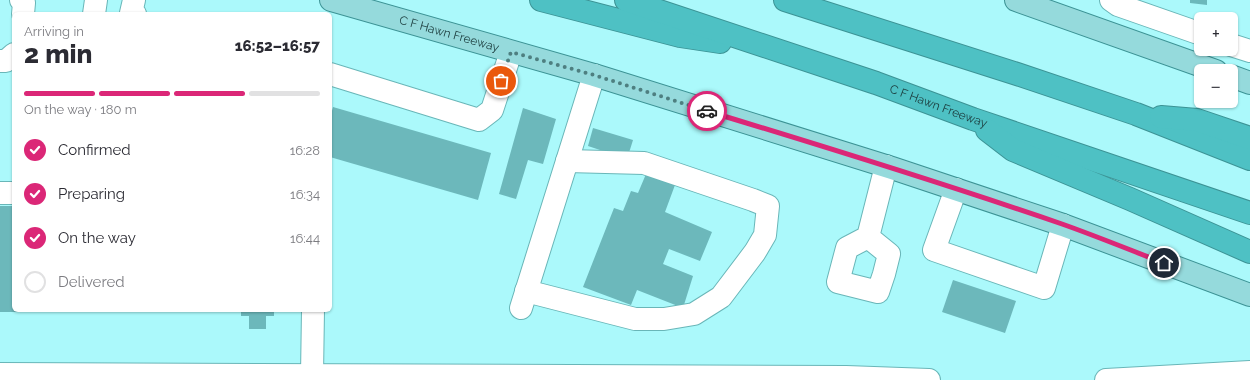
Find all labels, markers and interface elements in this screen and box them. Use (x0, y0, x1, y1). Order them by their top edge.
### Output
map controls (1194, 12, 1238, 108)
button: + (1194, 12, 1238, 56)
street label: C F Hawn Freeway (398, 13, 501, 55)
text: Arriving in (24, 24, 84, 39)
text: 16:52–16:57 (235, 37, 320, 55)
text: 2 min (24, 39, 92, 69)
pin (484, 64, 518, 98)
button: − (1194, 64, 1238, 108)
icon: bag (490, 70, 512, 92)
street label: C F Hawn Freeway (888, 82, 990, 131)
courier (687, 91, 727, 131)
icon: car (696, 100, 718, 122)
text: On the way · 180 m (24, 102, 137, 117)
icon: check (24, 139, 46, 161)
text: Confirmed (58, 141, 131, 159)
text: 16:28 (290, 143, 320, 158)
icon: check (24, 183, 46, 205)
text: Preparing (58, 185, 125, 203)
text: 16:34 (290, 187, 320, 202)
icon: check (24, 227, 46, 249)
text: On the way (58, 229, 136, 247)
text: 16:44 (290, 231, 320, 246)
pin (1147, 246, 1181, 280)
icon: home (1153, 252, 1175, 274)
text: Delivered (58, 273, 125, 291)

